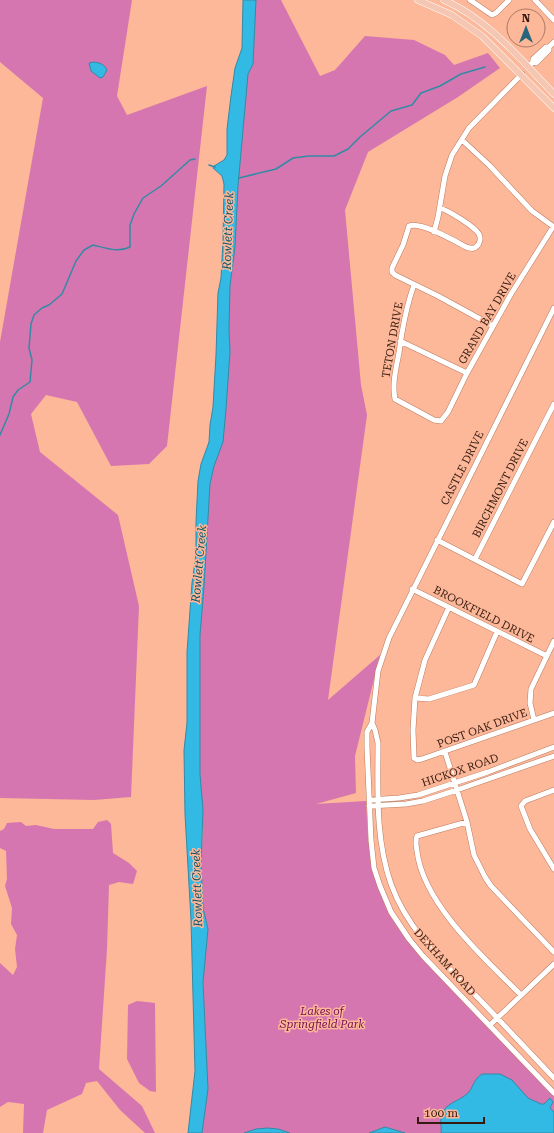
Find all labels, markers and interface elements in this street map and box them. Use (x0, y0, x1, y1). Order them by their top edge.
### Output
north arrow (506, 8, 546, 48)
text: N (522, 12, 531, 25)
water label: Rowlett Creek (220, 191, 236, 271)
street label: GRAND BAY DRIVE (456, 270, 519, 366)
street label: TETON DRIVE (379, 301, 406, 379)
street label: CASTLE DRIVE (438, 429, 487, 507)
street label: BIRCHMONT DRIVE (470, 437, 531, 540)
water label: Rowlett Creek (189, 524, 209, 604)
street label: BROOKFIELD DRIVE (431, 583, 536, 646)
street label: POST OAK DRIVE (435, 706, 529, 751)
street label: HICKOX ROAD (420, 751, 500, 790)
water label: Rowlett Creek (189, 848, 205, 928)
street label: DEXHAM ROAD (411, 926, 478, 999)
park label: Lakes of Springfield Park (279, 1005, 364, 1031)
scale bar (418, 1099, 484, 1125)
text: 100 m (424, 1106, 458, 1120)

